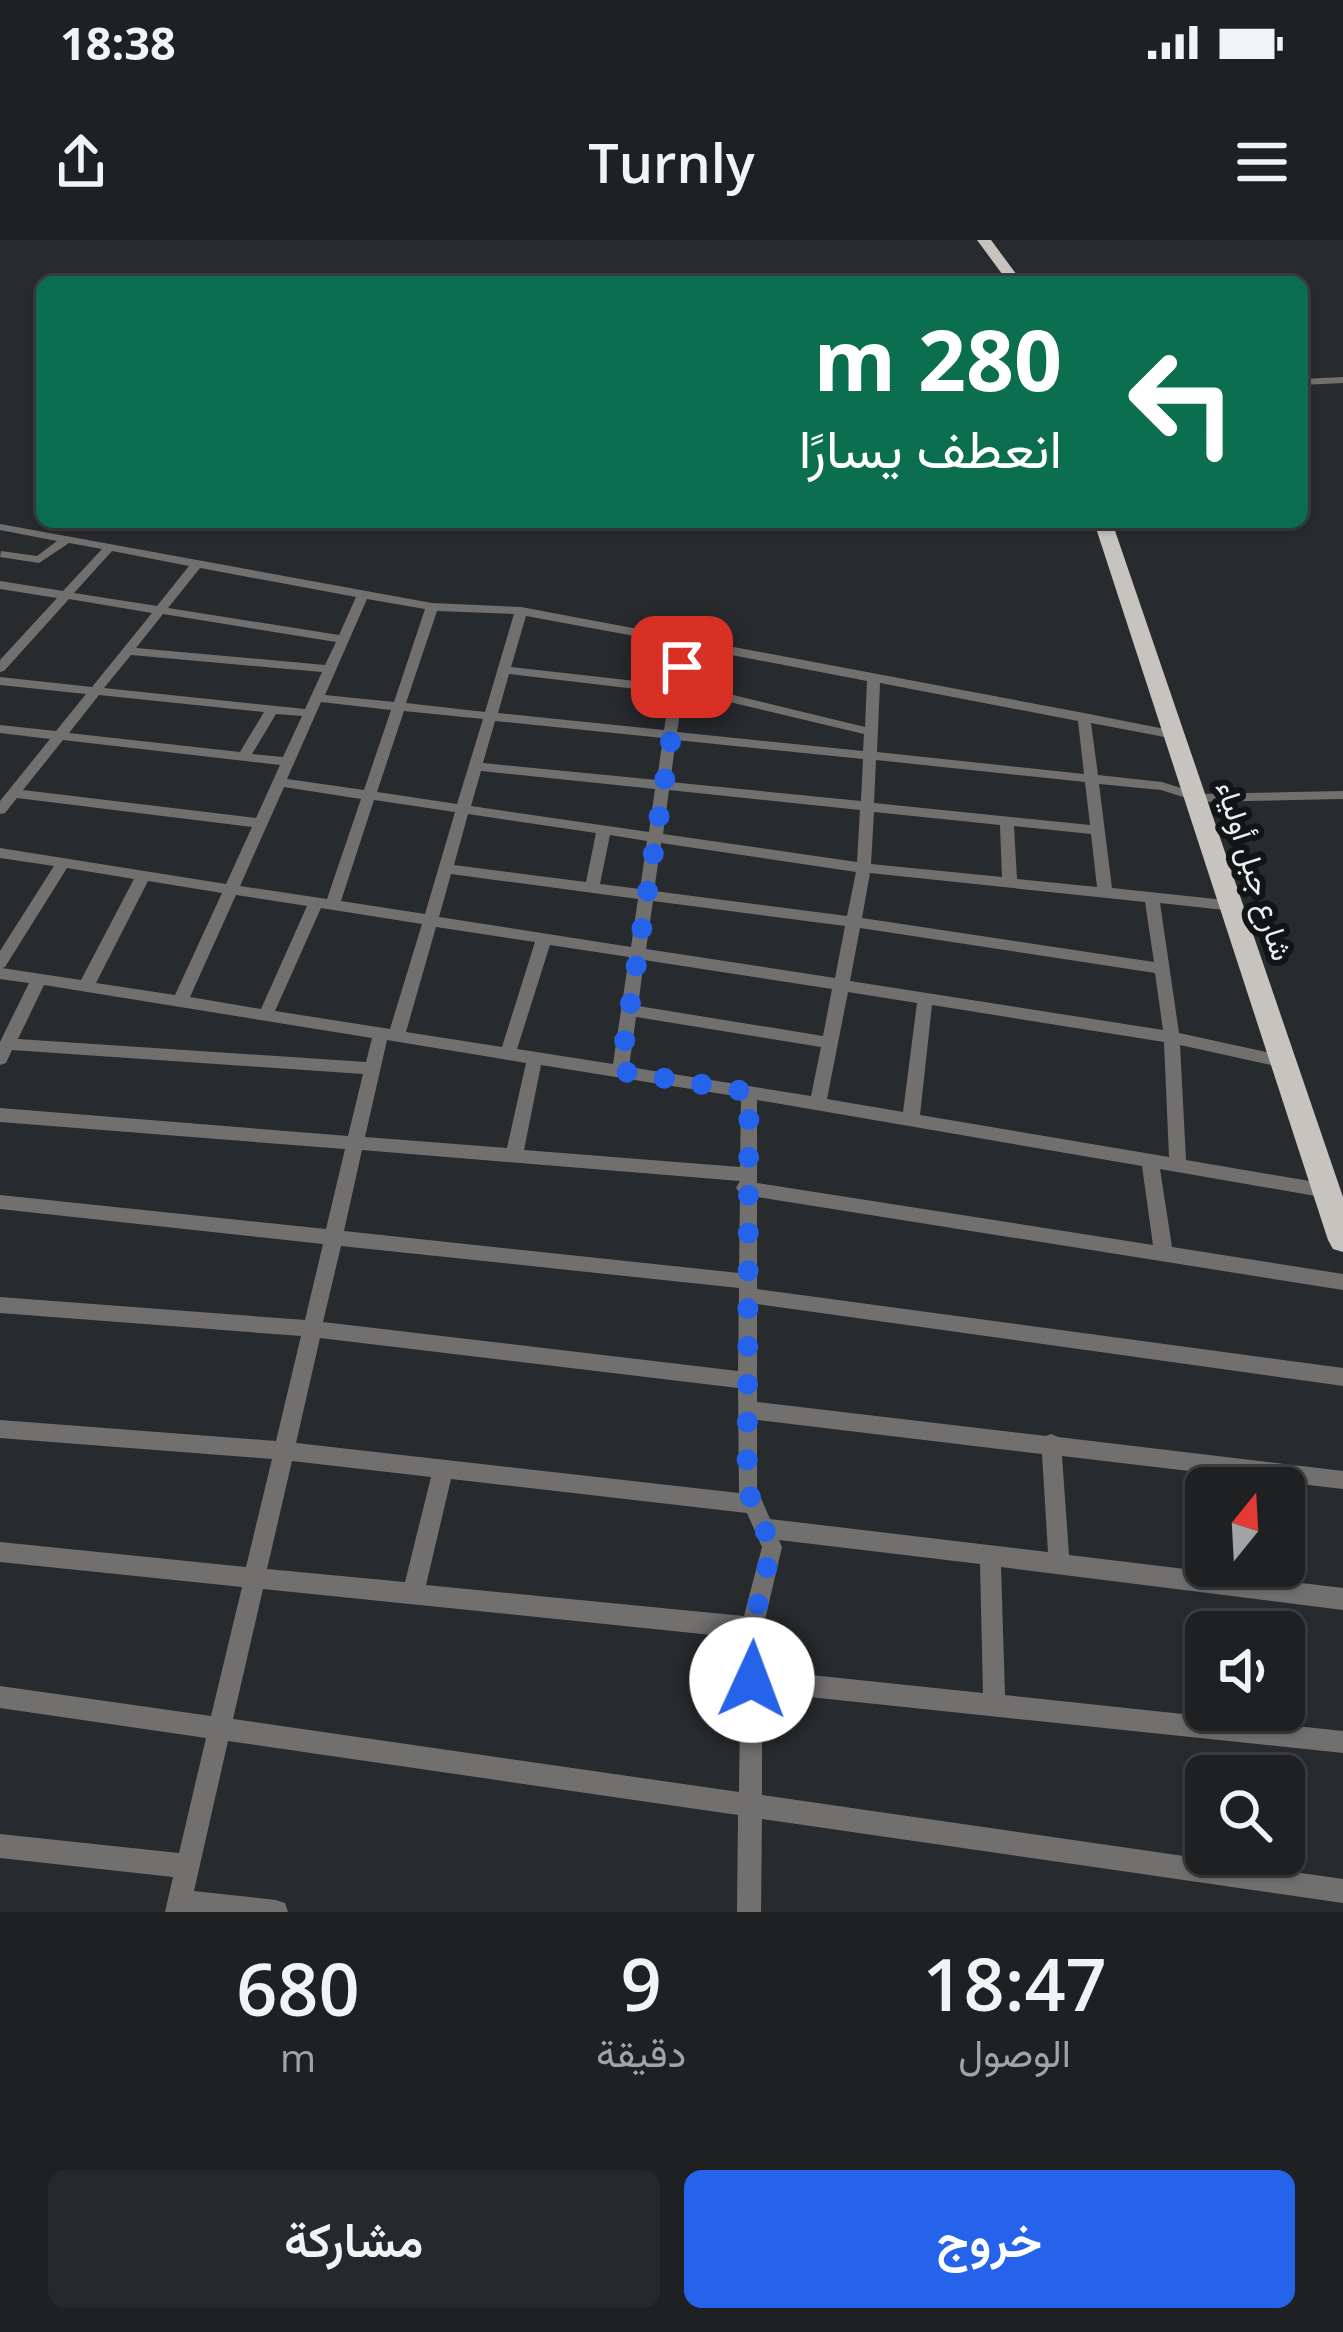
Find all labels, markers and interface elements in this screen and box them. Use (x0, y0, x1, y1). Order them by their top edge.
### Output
text: 18:38 (60, 12, 176, 73)
text: Turnly (588, 125, 755, 199)
icon: share (48, 129, 114, 195)
icon: menu (1229, 129, 1295, 195)
text: 280 m (814, 301, 1062, 416)
icon: left (1104, 324, 1260, 480)
text: انعطف يسارًا (799, 410, 1062, 484)
pin (631, 616, 733, 718)
icon: arrive (649, 634, 715, 700)
street label: شارع جبل أولياء (1206, 776, 1304, 966)
north arrow (1185, 1467, 1305, 1587)
map controls (1185, 1467, 1305, 1875)
button: sound (1185, 1611, 1305, 1731)
position arrow (689, 1617, 815, 1743)
button: search (1185, 1755, 1305, 1875)
text: 9 (620, 1934, 662, 2032)
text: 18:47 (922, 1934, 1107, 2032)
text: 680 (236, 1939, 360, 2037)
text: دقيقة (596, 2025, 686, 2078)
text: الوصول (958, 2025, 1071, 2078)
text: m (280, 2030, 316, 2083)
button: مشاركة (48, 2170, 660, 2308)
button: خروج (684, 2170, 1295, 2308)

